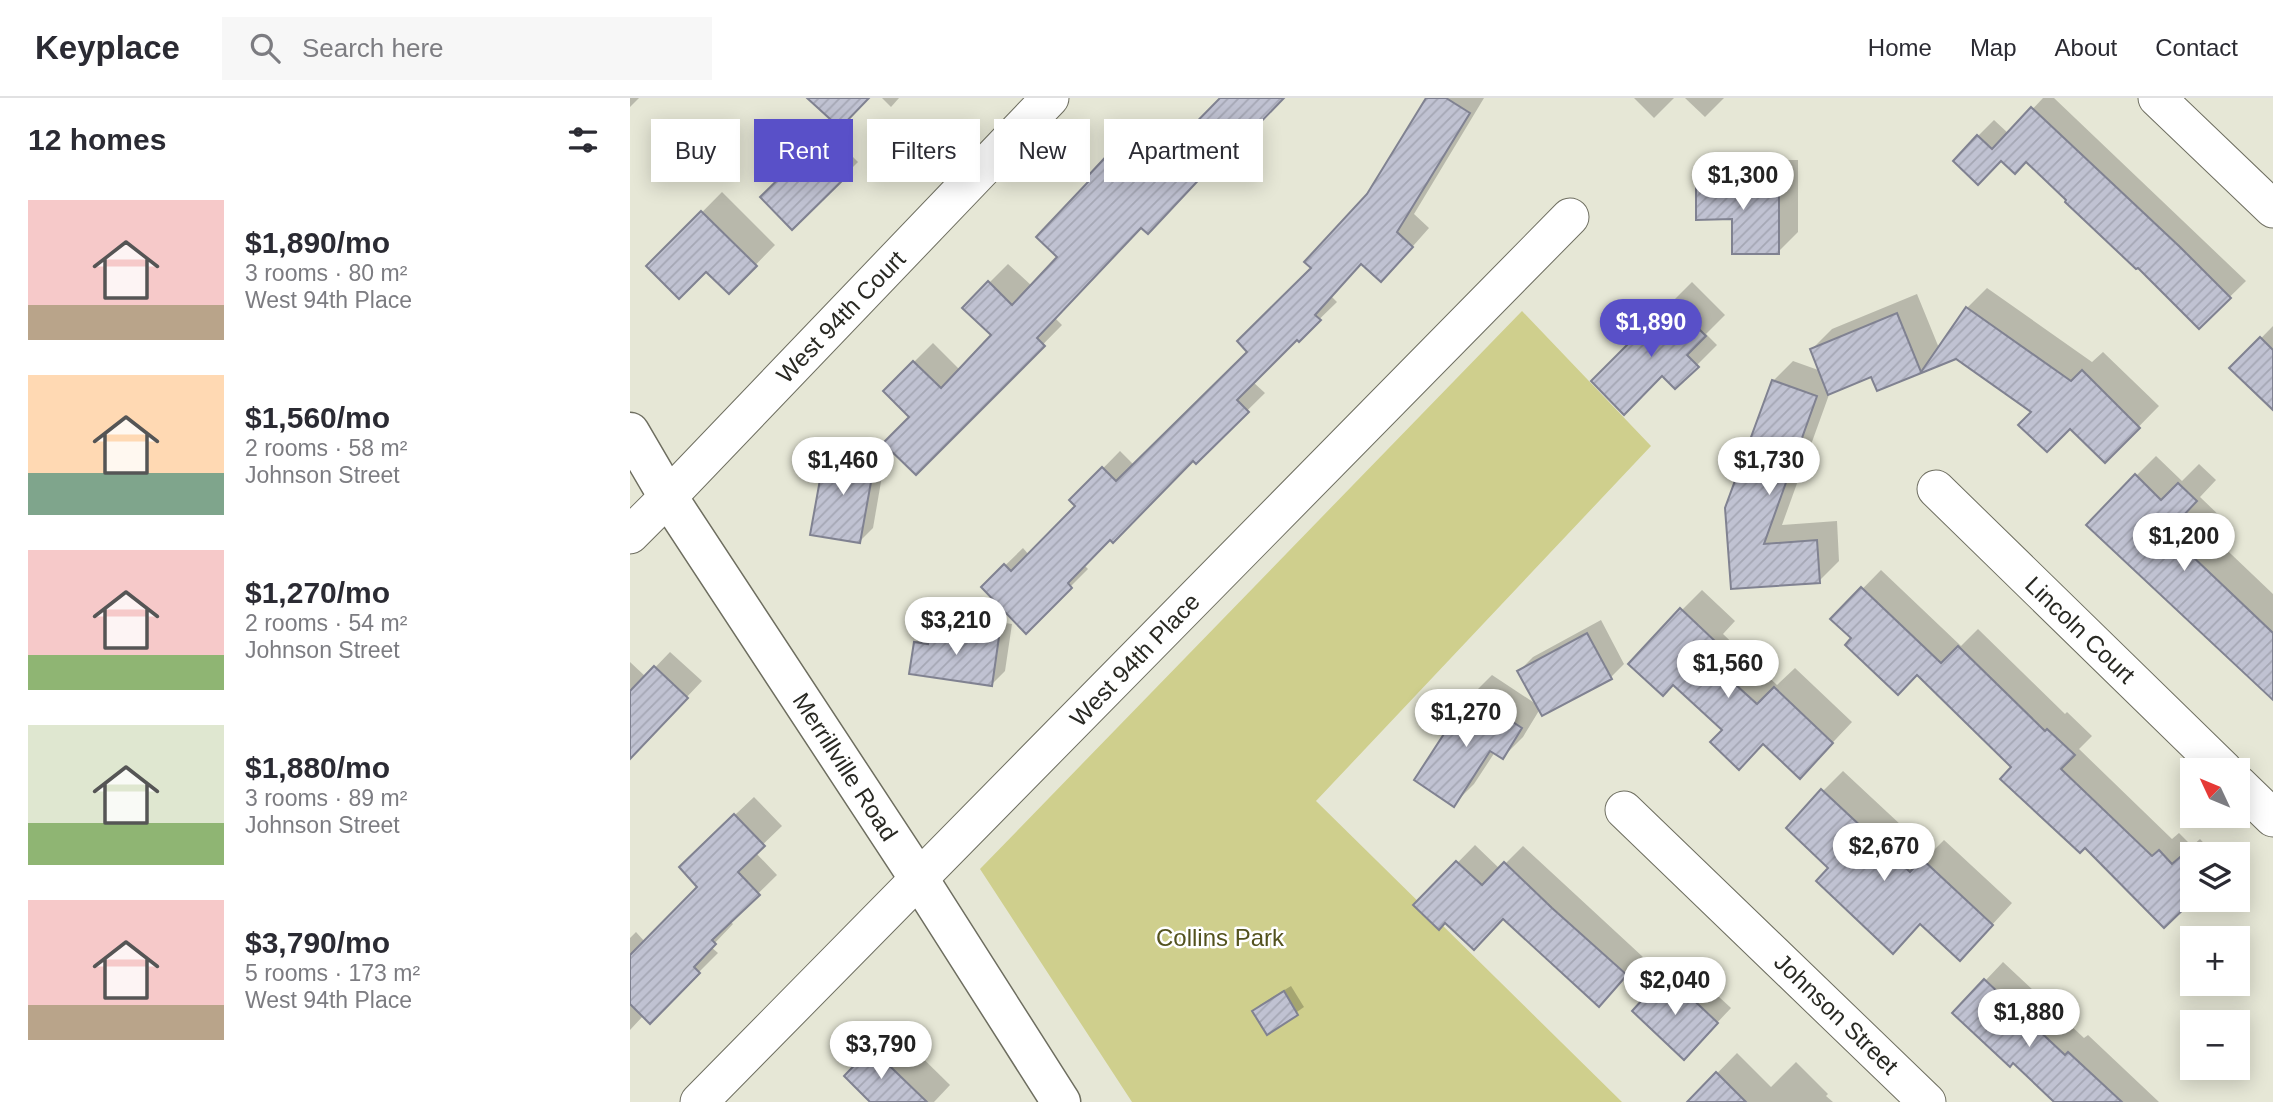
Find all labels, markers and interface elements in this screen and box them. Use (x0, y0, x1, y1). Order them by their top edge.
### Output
search box (222, 17, 712, 80)
text: Keyplace (35, 29, 180, 66)
icon: search (246, 29, 284, 67)
text: Search here (302, 33, 444, 63)
text: Home (1868, 34, 1932, 61)
text: Map (1970, 34, 2017, 61)
text: About (2055, 34, 2117, 61)
text: Contact (2155, 34, 2238, 61)
chip: Buy (651, 119, 740, 182)
chip: Rent (754, 119, 853, 182)
chip: Filters (867, 119, 980, 182)
chip: New (994, 119, 1090, 182)
chip: Apartment (1104, 119, 1263, 182)
icon: filters (564, 121, 602, 159)
text: 12 homes (28, 123, 166, 156)
pin: $1,300 (1686, 152, 1800, 212)
text: $1,300 (1708, 162, 1778, 188)
text: $1,890/mo (245, 226, 390, 259)
icon: home (84, 228, 168, 312)
street label: West 94th Court (771, 245, 911, 388)
text: 3 rooms · 80 m² (245, 260, 407, 286)
text: West 94th Place (245, 287, 412, 313)
pin: $1,890 (1594, 300, 1708, 359)
text: $1,890 (1616, 309, 1686, 335)
text: $1,560/mo (245, 401, 390, 434)
icon: home (84, 403, 168, 487)
text: 2 rooms · 58 m² (245, 435, 407, 461)
pin: $1,460 (786, 438, 900, 497)
pin: $1,730 (1712, 438, 1826, 497)
text: $1,460 (808, 447, 878, 473)
text: $1,730 (1734, 447, 1804, 473)
text: Johnson Street (245, 462, 400, 488)
pin: $1,200 (2127, 514, 2241, 573)
text: $1,200 (2149, 523, 2219, 549)
street label: Lincoln Court (2020, 571, 2141, 689)
text: $1,270/mo (245, 576, 390, 609)
icon: home (84, 578, 168, 662)
street label: West 94th Place (1064, 588, 1205, 732)
pin: $3,210 (899, 598, 1013, 657)
text: $3,210 (921, 607, 991, 633)
text: 2 rooms · 54 m² (245, 610, 407, 636)
text: Johnson Street (245, 637, 400, 663)
pin: $1,560 (1671, 640, 1785, 700)
text: $1,560 (1693, 650, 1763, 676)
street label: Merrillville Road (788, 688, 903, 846)
pin: $1,270 (1409, 690, 1523, 749)
text: $1,270 (1431, 699, 1501, 725)
text: $1,880/mo (245, 751, 390, 784)
icon: home (84, 753, 168, 837)
north arrow (2180, 758, 2250, 828)
map controls (2180, 758, 2250, 1080)
text: 3 rooms · 89 m² (245, 785, 407, 811)
text: Johnson Street (245, 812, 400, 838)
pin: $2,670 (1827, 824, 1941, 883)
text: $2,670 (1849, 833, 1919, 859)
button: layers (2180, 842, 2250, 912)
park label: Collins Park (1156, 924, 1285, 951)
text: $3,790/mo (245, 926, 390, 959)
button: + (2180, 926, 2250, 996)
icon: home (84, 928, 168, 1012)
street label: Johnson Street (1769, 948, 1904, 1080)
pin: $2,040 (1618, 958, 1732, 1017)
text: 5 rooms · 173 m² (245, 960, 420, 986)
text: $2,040 (1640, 967, 1710, 993)
text: West 94th Place (245, 987, 412, 1013)
pin: $1,880 (1972, 990, 2086, 1049)
text: $1,880 (1994, 999, 2064, 1025)
button: − (2180, 1010, 2250, 1080)
pin: $3,790 (824, 1021, 938, 1081)
text: $3,790 (846, 1031, 916, 1057)

